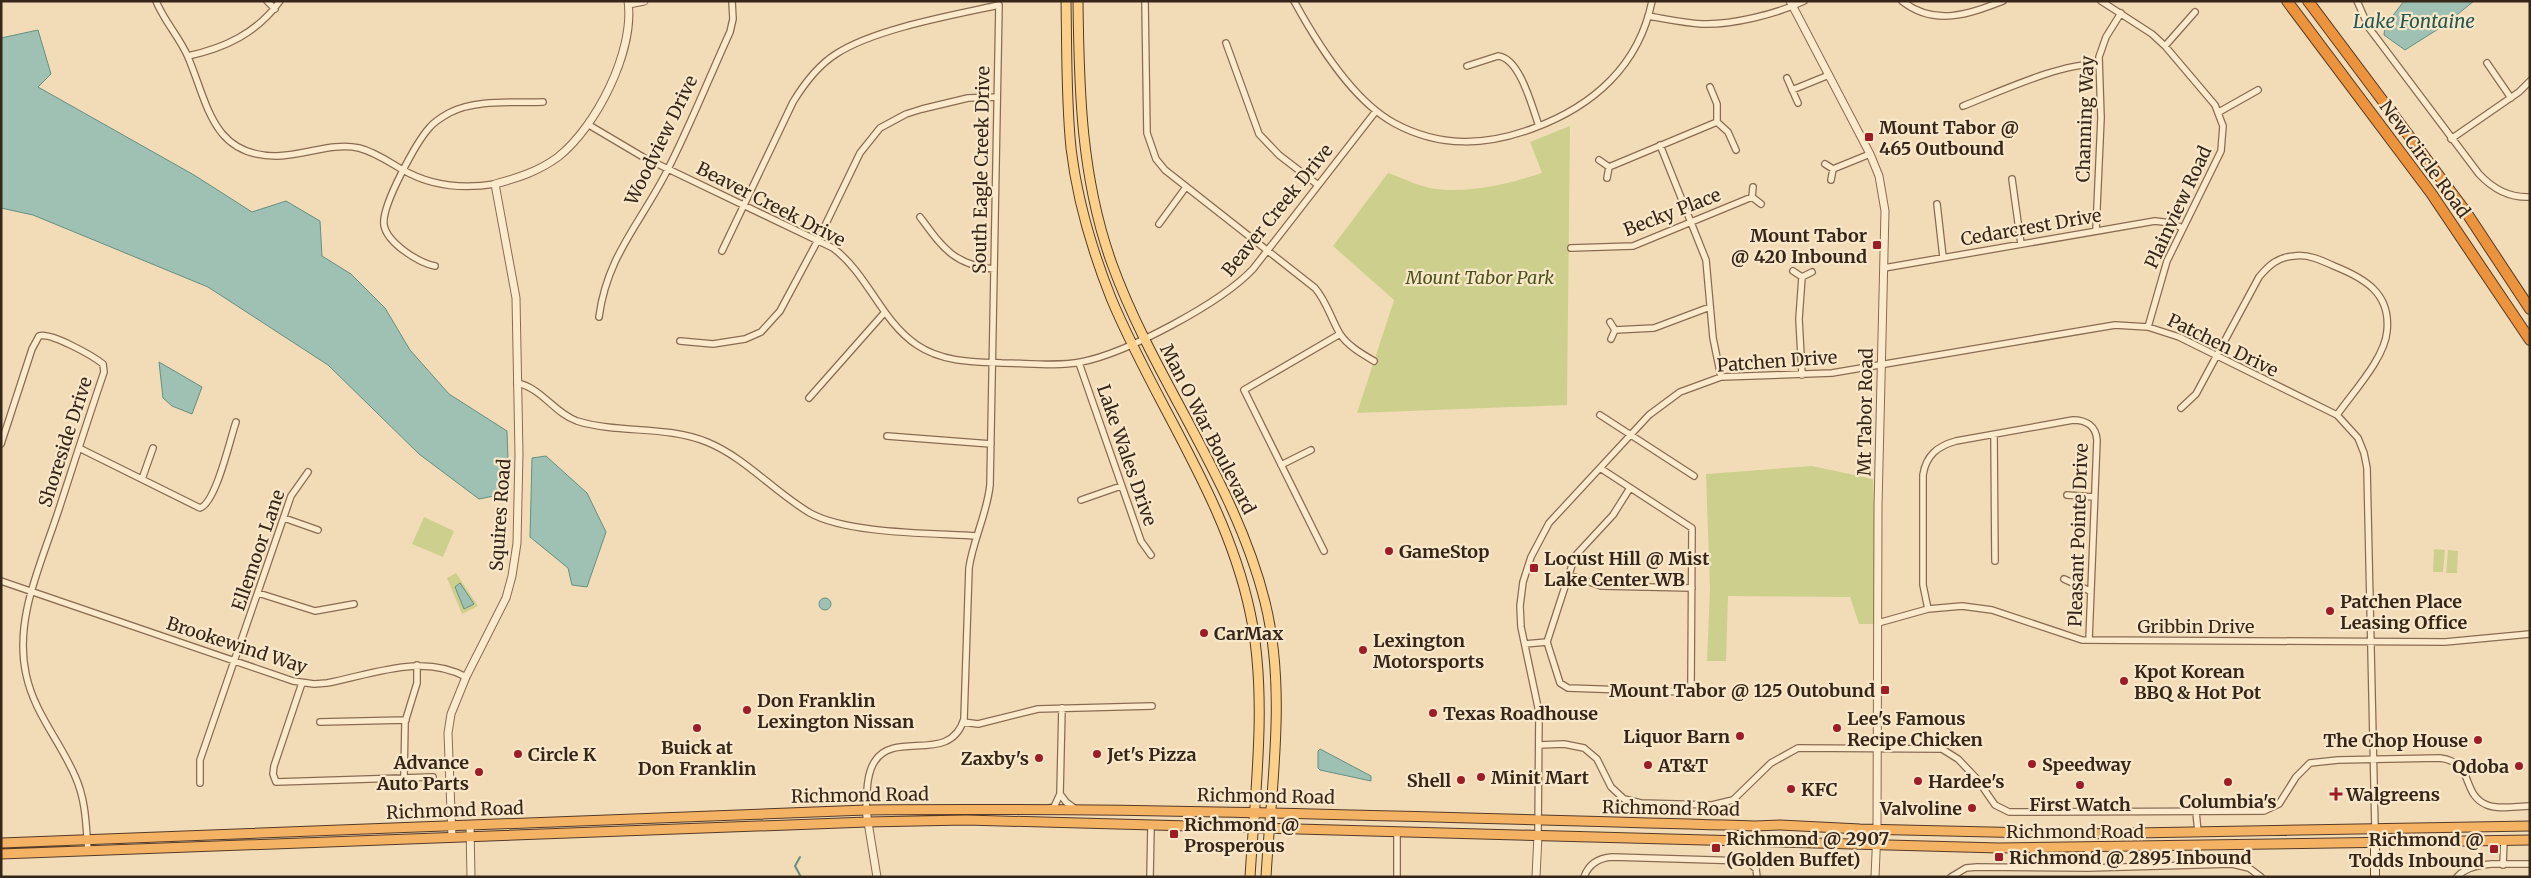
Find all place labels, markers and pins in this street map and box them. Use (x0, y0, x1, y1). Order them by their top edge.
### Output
place label: Mount Tabor @ 465 Outbound (1879, 116, 2019, 160)
marker: Mount Tabor @ 465 Outbound (1863, 131, 1875, 143)
place label: Mount Tabor @ 420 Inbound (1731, 224, 1867, 268)
marker: Mount Tabor @ 420 Inbound (1871, 239, 1883, 251)
place label: GameStop (1399, 540, 1489, 563)
marker: GameStop (1383, 545, 1395, 557)
place label: Locust Hill @ Mist Lake Center WB (1544, 547, 1710, 591)
marker: Locust Hill @ Mist Lake Center WB (1528, 562, 1540, 574)
place label: Patchen Place Leasing Office (2340, 590, 2467, 634)
marker: Patchen Place Leasing Office (2324, 605, 2336, 617)
place label: CarMax (1214, 622, 1283, 645)
marker: CarMax (1198, 627, 1210, 639)
place label: Lexington Motorsports (1373, 629, 1484, 673)
marker: Lexington Motorsports (1357, 644, 1369, 656)
place label: Kpot Korean BBQ & Hot Pot (2134, 660, 2262, 704)
marker: Kpot Korean BBQ & Hot Pot (2118, 675, 2130, 687)
place label: Mount Tabor @ 125 Outobund (1609, 679, 1875, 702)
marker: Mount Tabor @ 125 Outobund (1879, 684, 1891, 696)
place label: Don Franklin Lexington Nissan (757, 689, 914, 733)
place label: Texas Roadhouse (1443, 702, 1598, 725)
marker: Don Franklin Lexington Nissan (741, 704, 753, 716)
marker: Texas Roadhouse (1427, 707, 1439, 719)
place label: Lee's Famous Recipe Chicken (1847, 707, 1983, 751)
marker: Buick at Don Franklin (691, 722, 703, 734)
marker: Lee's Famous Recipe Chicken (1831, 722, 1843, 734)
place label: Liquor Barn (1623, 725, 1730, 748)
place label: The Chop House (2323, 729, 2468, 752)
marker: Liquor Barn (1734, 730, 1746, 742)
marker: The Chop House (2472, 734, 2484, 746)
place label: Buick at Don Franklin (638, 736, 756, 780)
place label: Circle K (528, 743, 597, 766)
place label: Jet's Pizza (1106, 743, 1197, 766)
place label: Zaxby's (961, 747, 1029, 770)
marker: Circle K (512, 748, 524, 760)
marker: Jet's Pizza (1091, 748, 1103, 760)
place label: Advance Auto Parts (376, 751, 469, 795)
marker: Zaxby's (1033, 752, 1045, 764)
place label: Speedway (2042, 753, 2131, 776)
place label: AT&T (1657, 754, 1708, 777)
place label: Qdoba (2452, 755, 2509, 778)
marker: Speedway (2026, 758, 2038, 770)
marker: AT&T (1642, 759, 1654, 771)
marker: Qdoba (2513, 760, 2525, 772)
marker: Advance Auto Parts (473, 766, 485, 778)
place label: Minit Mart (1491, 766, 1590, 789)
place label: Shell (1407, 769, 1451, 792)
place label: Hardee's (1928, 770, 2004, 793)
marker: Minit Mart (1475, 771, 1487, 783)
marker: Shell (1455, 774, 1467, 786)
marker: Hardee's (1912, 775, 1924, 787)
marker: Columbia's (2222, 776, 2234, 788)
place label: KFC (1801, 778, 1838, 801)
marker: First Watch (2074, 779, 2086, 791)
marker: KFC (1785, 783, 1797, 795)
place label: Walgreens (2345, 783, 2440, 806)
marker: Walgreens (2330, 788, 2342, 800)
place label: Columbia's (2180, 790, 2276, 813)
place label: First Watch (2029, 793, 2131, 816)
place label: Valvoline (1879, 797, 1962, 820)
marker: Valvoline (1966, 802, 1978, 814)
place label: Richmond @ Prosperous (1184, 813, 1300, 857)
place label: Richmond @ 2907 (Golden Buffet) (1726, 827, 1890, 871)
marker: Richmond @ Prosperous (1168, 828, 1180, 840)
place label: Richmond @ Todds Inbound (2349, 828, 2484, 872)
marker: Richmond @ 2907 (Golden Buffet) (1710, 842, 1722, 854)
marker: Richmond @ Todds Inbound (2488, 843, 2500, 855)
place label: Richmond @ 2895 Inbound (2009, 846, 2252, 869)
marker: Richmond @ 2895 Inbound (1993, 851, 2005, 863)

